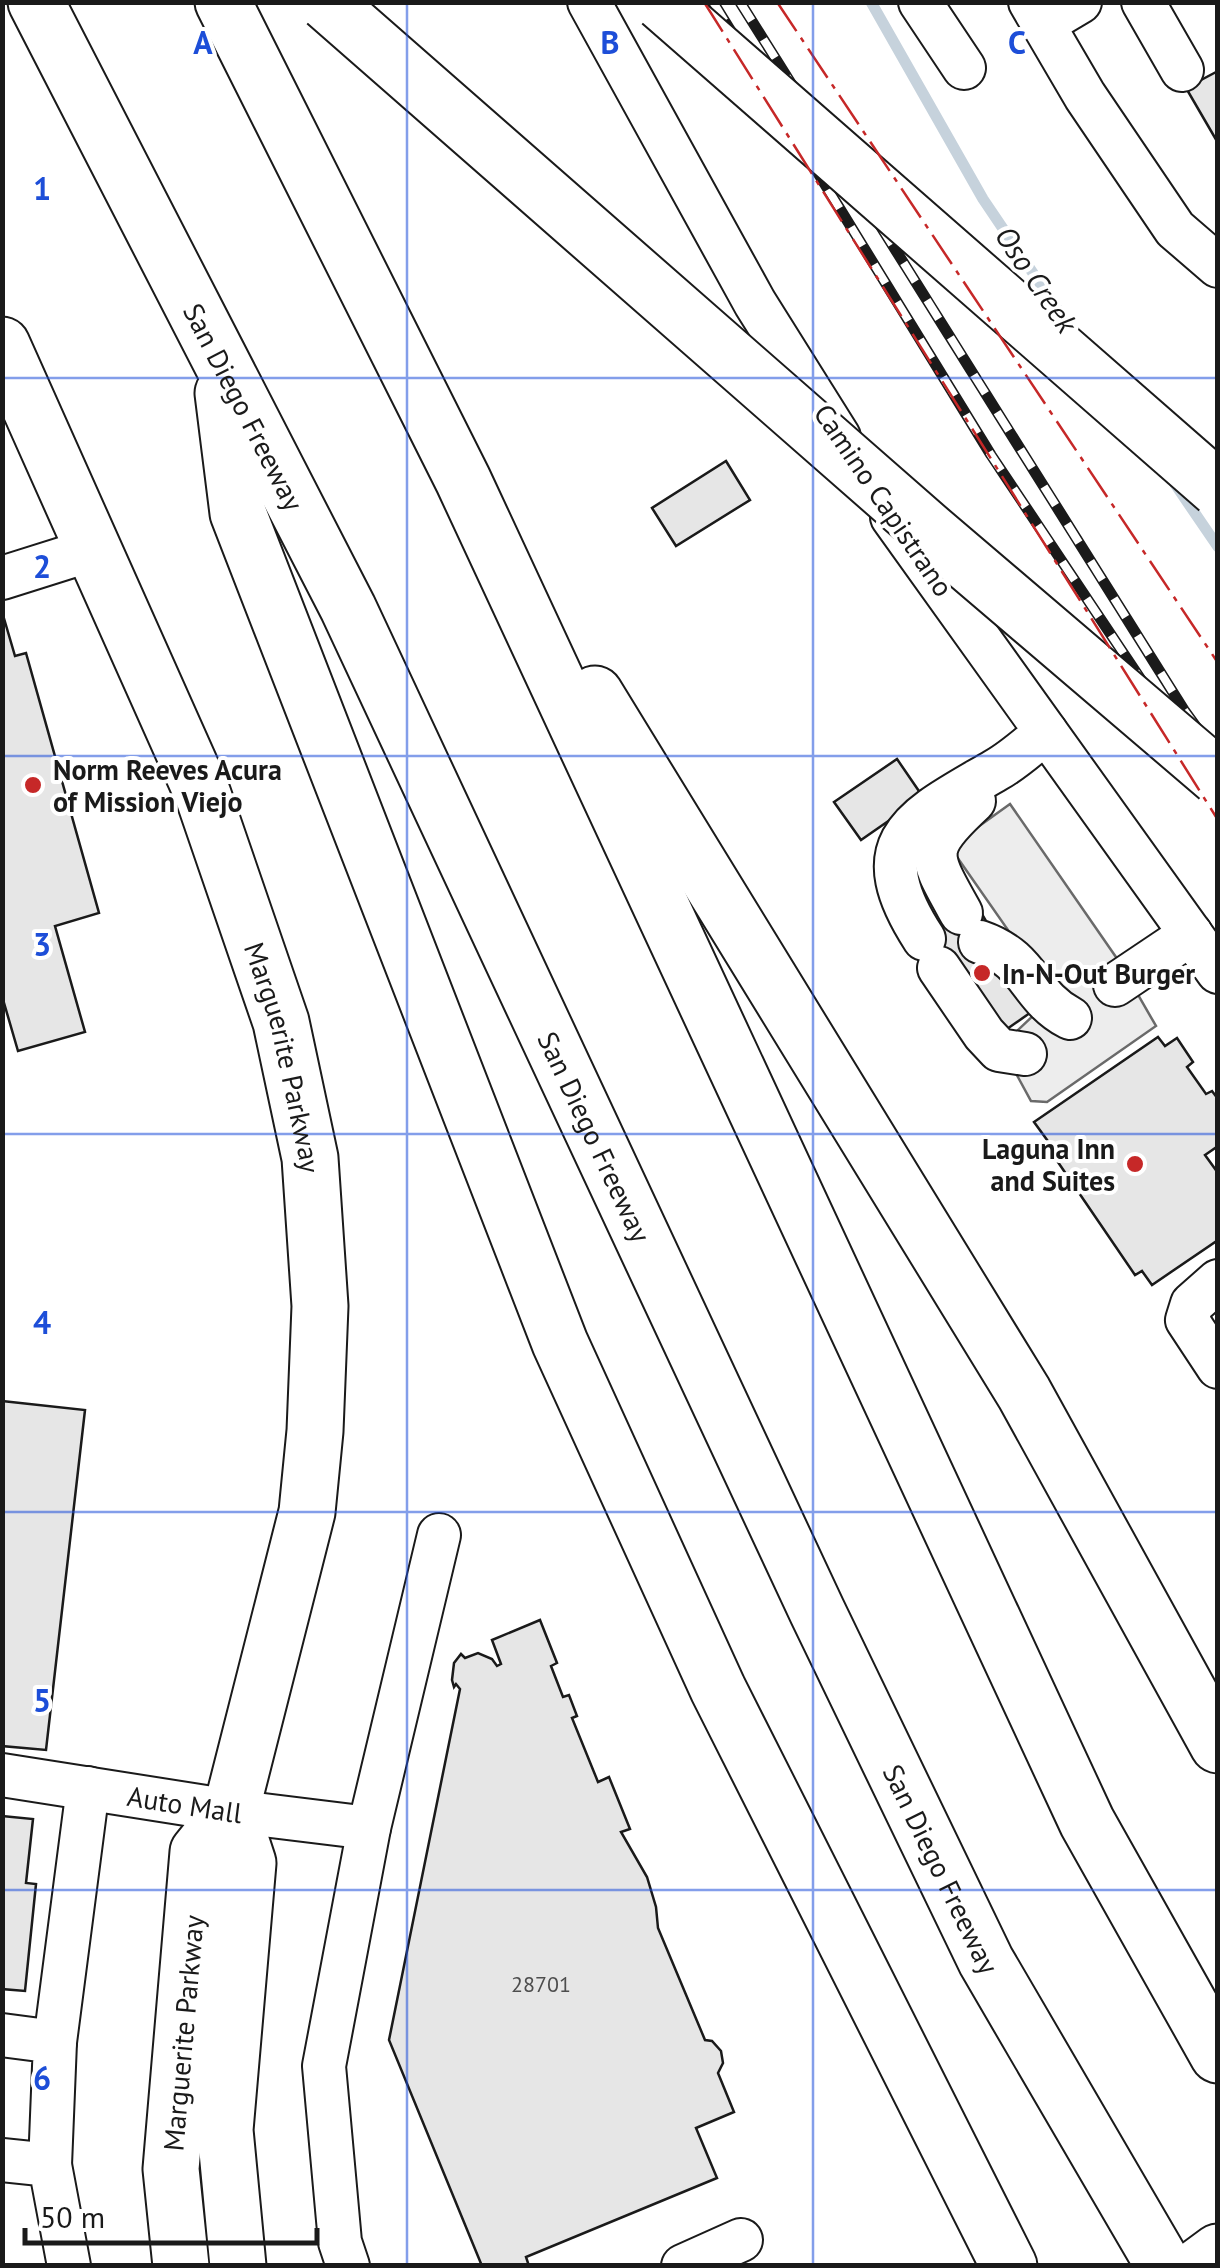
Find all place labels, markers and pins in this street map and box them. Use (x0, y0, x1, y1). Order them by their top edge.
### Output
place label: Norm Reeves Acura of Mission Viejo (53, 751, 282, 820)
marker: Norm Reeves Acura of Mission Viejo (22, 774, 44, 796)
place label: In-N-Out Burger (1002, 955, 1195, 992)
marker: In-N-Out Burger (971, 962, 993, 984)
place label: Laguna Inn and Suites (982, 1130, 1115, 1199)
marker: Laguna Inn and Suites (1124, 1153, 1146, 1175)

